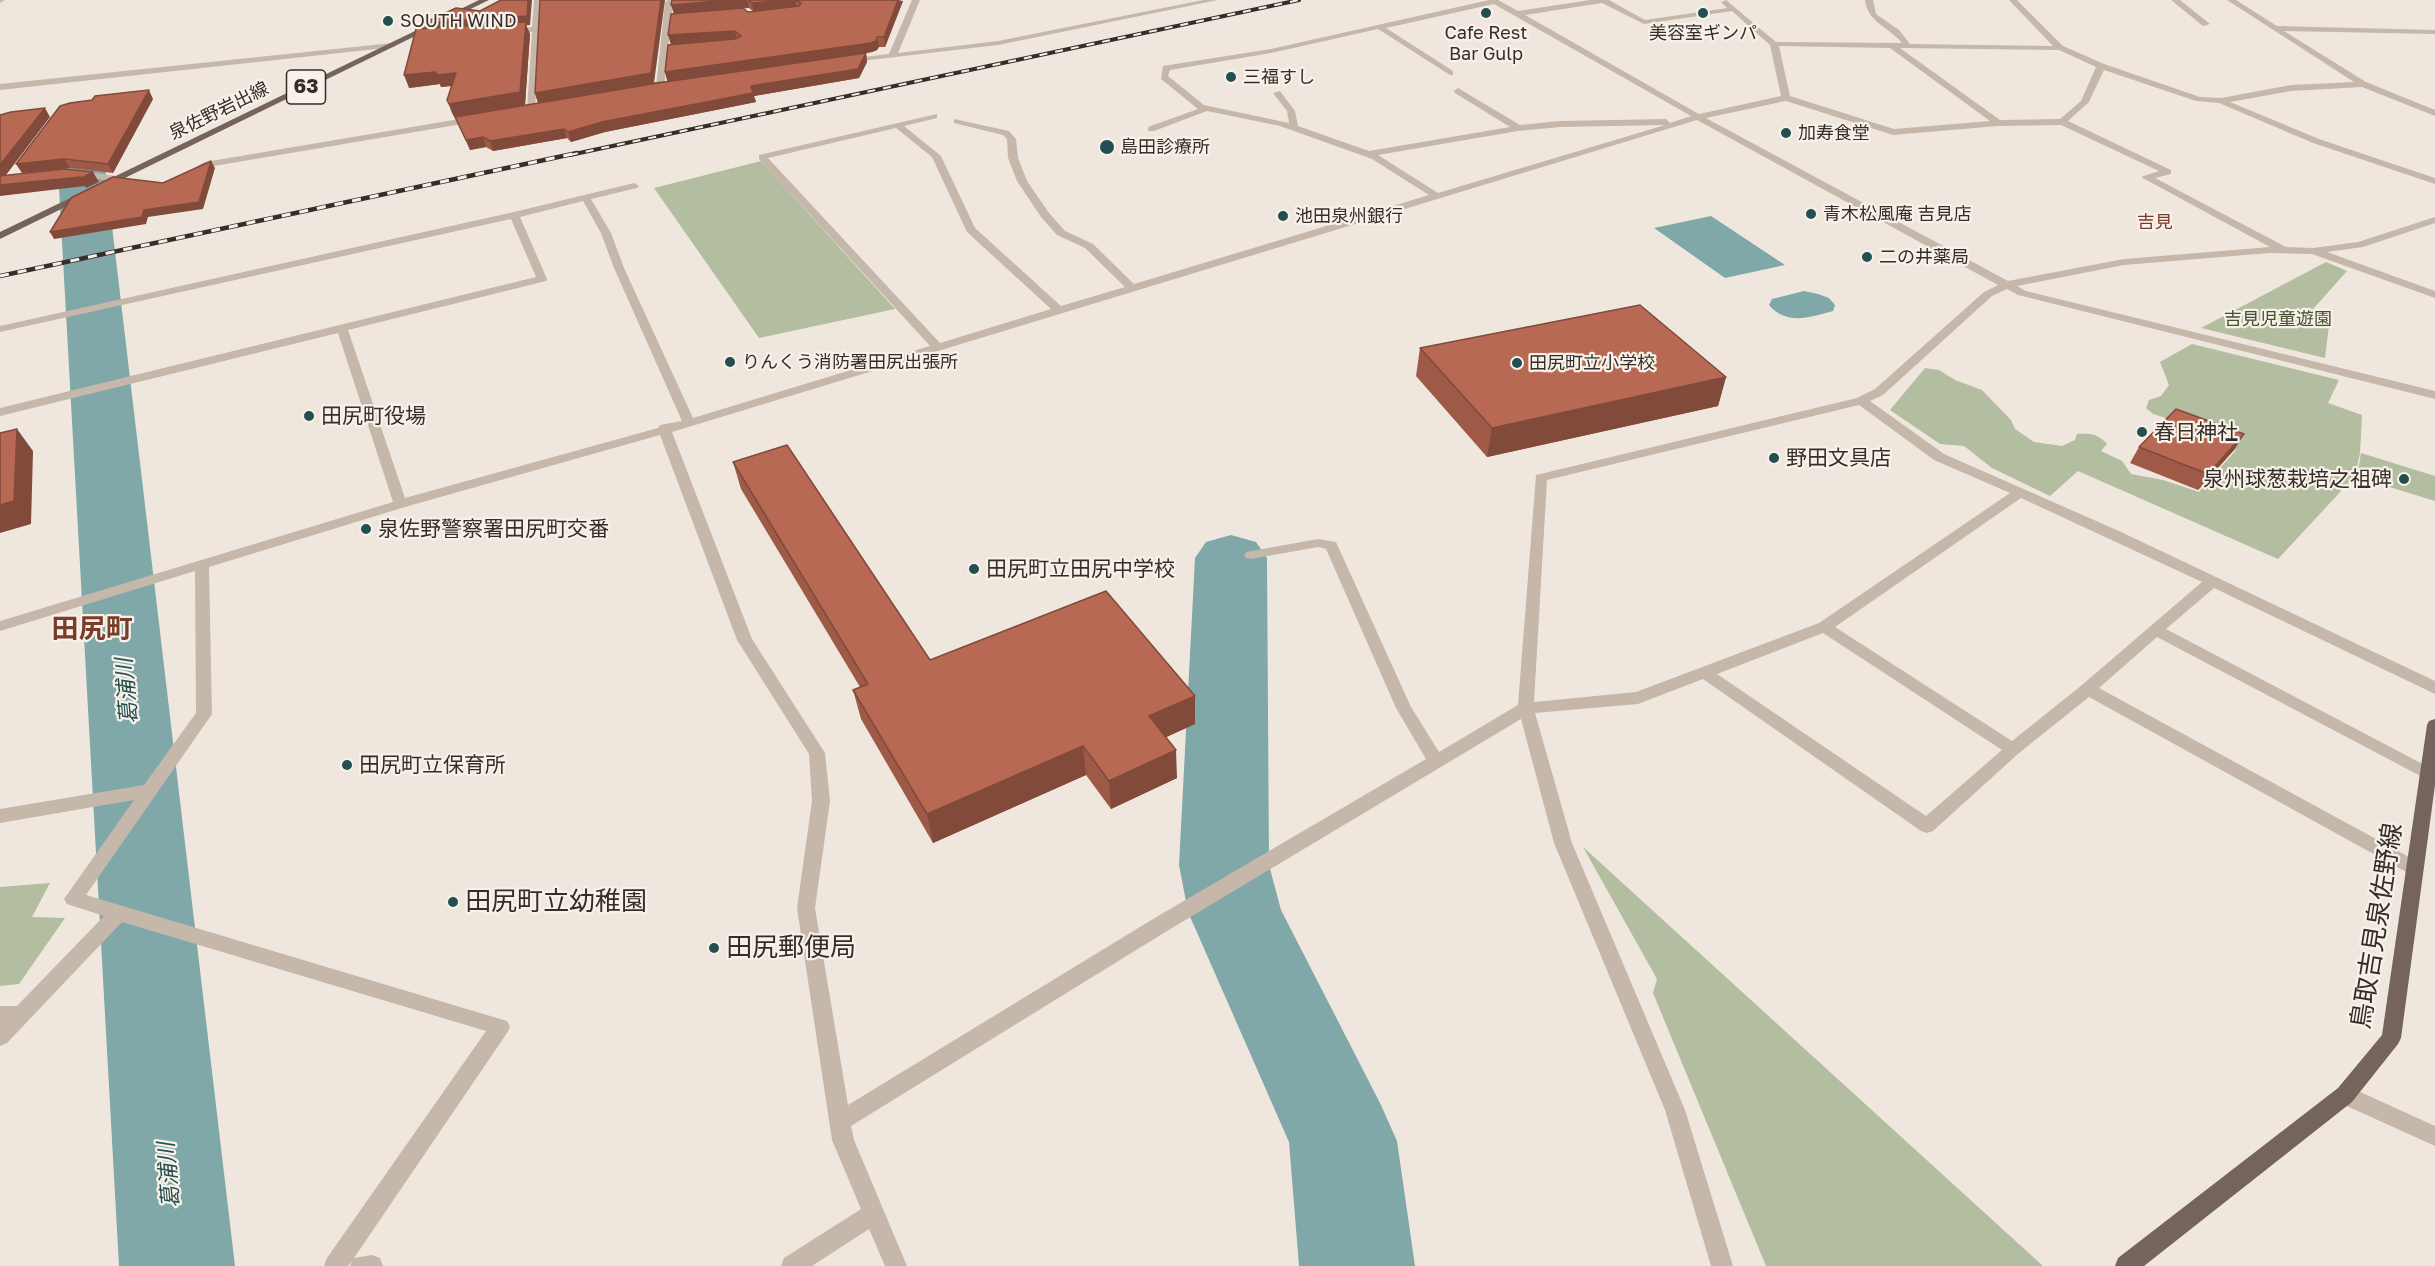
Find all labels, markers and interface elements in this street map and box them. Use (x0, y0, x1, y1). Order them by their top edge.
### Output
marker: Cafe Rest Bar Gulp (1479, 6, 1493, 20)
marker: 美容室ギンパ (1696, 6, 1710, 20)
place label: SOUTH WIND (400, 10, 517, 32)
marker: SOUTH WIND (381, 14, 395, 28)
place label: Cafe Rest Bar Gulp (1445, 22, 1527, 64)
place label: 美容室ギンパ (1649, 22, 1757, 44)
place label: 三福すし (1243, 66, 1315, 88)
road number: 63 (286, 70, 326, 104)
marker: 三福すし (1224, 70, 1238, 84)
street label: 泉佐野岩出線 (166, 78, 272, 144)
place label: 加寿食堂 (1798, 122, 1870, 144)
marker: 加寿食堂 (1779, 126, 1793, 140)
place label: 島田診療所 (1120, 136, 1210, 158)
marker: 島田診療所 (1098, 138, 1116, 156)
place label: 青木松風庵 吉見店 (1823, 203, 1971, 225)
place label: 池田泉州銀行 (1295, 205, 1403, 227)
marker: 青木松風庵 吉見店 (1804, 207, 1818, 221)
marker: 池田泉州銀行 (1276, 209, 1290, 223)
district label: 吉見 (2137, 211, 2173, 233)
place label: 二の井薬局 (1879, 246, 1969, 268)
marker: 二の井薬局 (1860, 250, 1874, 264)
park label: 吉見児童遊園 (2224, 308, 2332, 330)
place label: りんくう消防署田尻出張所 (742, 351, 958, 373)
place label: 田尻町立小学校 (1529, 352, 1655, 374)
marker: りんくう消防署田尻出張所 (723, 355, 737, 369)
marker: 田尻町立小学校 (1510, 356, 1524, 370)
place label: 田尻町役場 (321, 403, 426, 429)
marker: 田尻町役場 (302, 409, 316, 423)
place label: 春日神社 (2154, 419, 2238, 445)
marker: 春日神社 (2135, 425, 2149, 439)
place label: 野田文具店 (1786, 445, 1891, 471)
marker: 野田文具店 (1767, 451, 1781, 465)
place label: 泉州球葱栽培之祖碑 (2203, 466, 2392, 492)
marker: 泉州球葱栽培之祖碑 (2397, 472, 2411, 486)
place label: 泉佐野警察署田尻町交番 (378, 516, 609, 542)
marker: 泉佐野警察署田尻町交番 (359, 522, 373, 536)
place label: 田尻町立田尻中学校 (986, 556, 1175, 582)
marker: 田尻町立田尻中学校 (967, 562, 981, 576)
district label: 田尻町 (52, 613, 132, 645)
water label: 葛浦川 (111, 657, 143, 725)
place label: 田尻町立保育所 (359, 752, 506, 778)
marker: 田尻町立保育所 (340, 758, 354, 772)
street label: 鳥取吉見泉佐野線 (2345, 821, 2409, 1031)
place label: 田尻町立幼稚園 (465, 886, 647, 918)
marker: 田尻町立幼稚園 (446, 895, 460, 909)
place label: 田尻郵便局 (726, 932, 856, 964)
marker: 田尻郵便局 (707, 941, 721, 955)
water label: 葛浦川 (153, 1141, 185, 1209)

